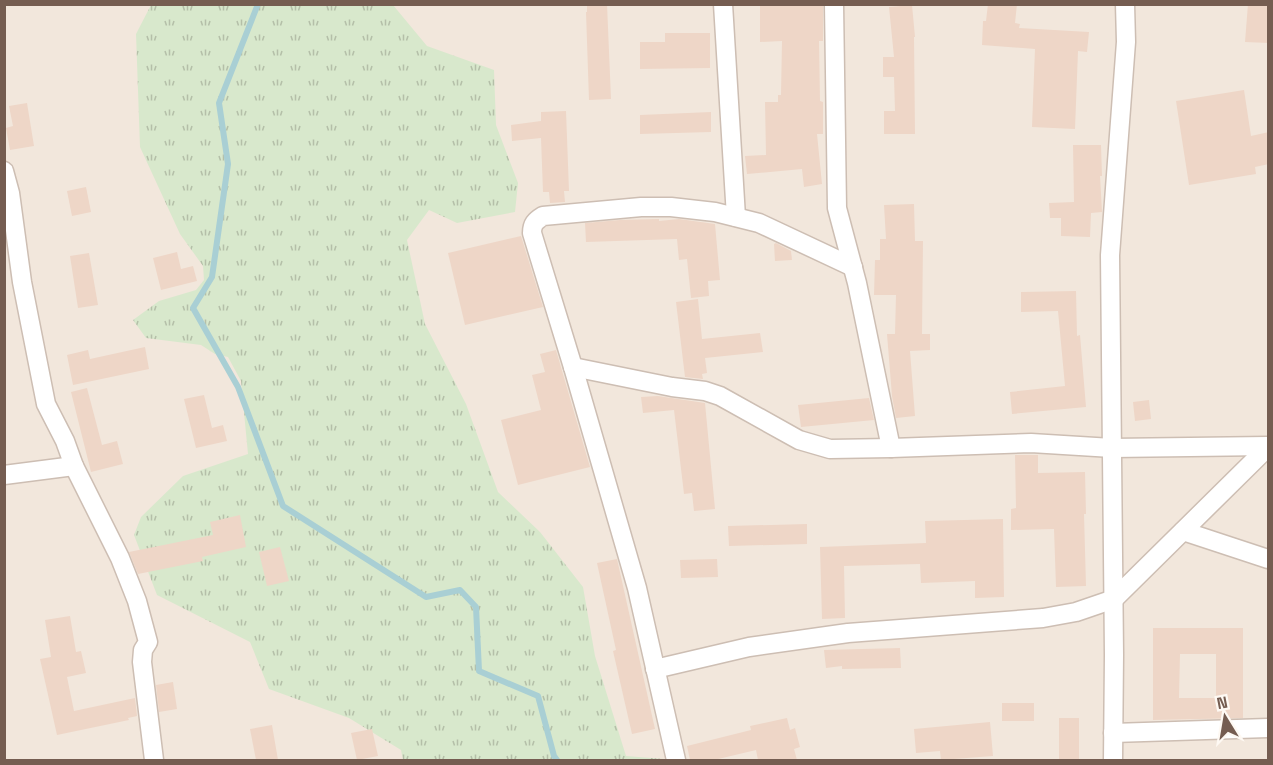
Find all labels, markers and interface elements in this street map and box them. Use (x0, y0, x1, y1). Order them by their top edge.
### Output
north arrow (1195, 687, 1255, 747)
text: N (1215, 691, 1230, 714)

